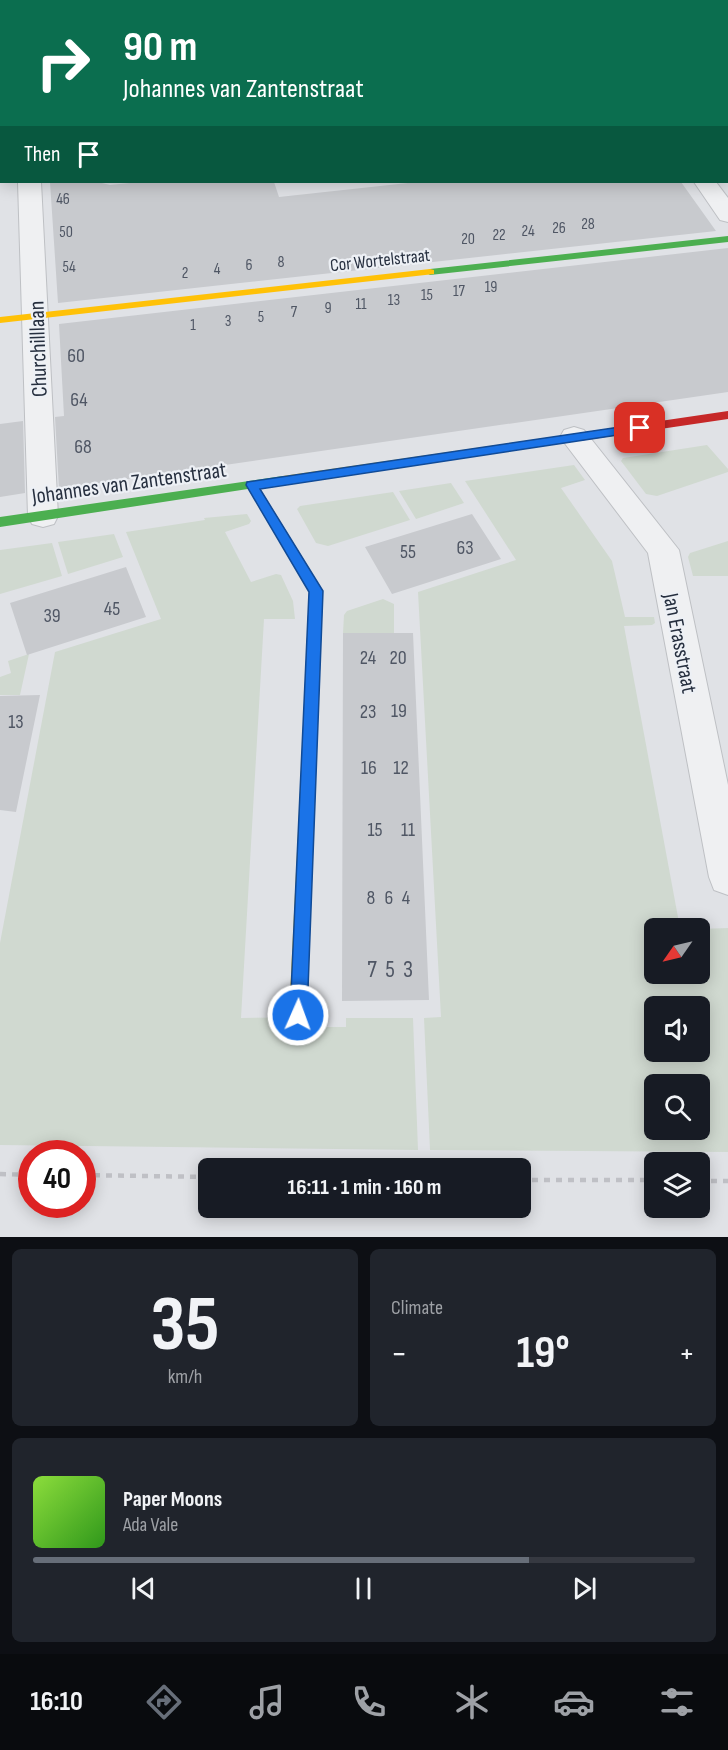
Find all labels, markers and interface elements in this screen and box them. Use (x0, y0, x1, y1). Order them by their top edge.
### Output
text: 90 m (123, 22, 197, 73)
icon: right (24, 24, 102, 102)
text: Johannes van Zantenstraat (123, 73, 364, 105)
icon: arrive (72, 138, 105, 171)
text: Then (24, 141, 60, 168)
house number: 46 (56, 190, 70, 209)
house number: 28 (581, 215, 595, 234)
house number: 26 (552, 219, 566, 238)
house number: 24 (521, 222, 535, 241)
house number: 50 (59, 223, 73, 242)
house number: 22 (492, 226, 506, 245)
house number: 20 (461, 230, 475, 249)
street label: Cor Wortelstraat (329, 245, 432, 276)
house number: 8 (277, 253, 285, 272)
house number: 6 (245, 256, 253, 275)
house number: 54 (62, 258, 76, 277)
house number: 4 (214, 260, 221, 279)
house number: 2 (182, 264, 188, 283)
house number: 19 (485, 278, 497, 297)
house number: 17 (453, 282, 466, 301)
house number: 15 (421, 286, 433, 305)
house number: 13 (388, 291, 400, 310)
house number: 11 (355, 295, 367, 314)
house number: 9 (324, 299, 332, 318)
street label: Churchilllaan (23, 300, 54, 397)
house number: 7 (291, 303, 298, 322)
house number: 5 (258, 308, 264, 327)
house number: 3 (225, 312, 231, 331)
house number: 1 (190, 316, 196, 335)
house number: 60 (67, 344, 85, 368)
house number: 64 (70, 388, 88, 412)
pin (614, 402, 665, 453)
icon: arrive (623, 411, 656, 444)
house number: 68 (74, 435, 92, 459)
street label: Johannes van Zantenstraat (29, 456, 228, 511)
house number: 63 (456, 536, 474, 560)
house number: 55 (400, 540, 416, 564)
street label: Jan Erasstraat (656, 590, 702, 696)
house number: 45 (104, 597, 120, 621)
house number: 39 (43, 604, 61, 628)
house number: 24 (360, 646, 376, 670)
house number: 20 (389, 646, 407, 670)
house number: 19 (391, 699, 407, 723)
house number: 23 (360, 700, 376, 724)
house number: 13 (8, 710, 24, 734)
house number: 16 (361, 756, 377, 780)
house number: 12 (393, 756, 409, 780)
house number: 15 (367, 818, 383, 842)
house number: 11 (401, 818, 415, 842)
house number: 8 (367, 886, 375, 910)
house number: 6 (385, 886, 393, 910)
house number: 4 (402, 886, 410, 910)
north arrow (644, 918, 710, 984)
map controls (644, 918, 710, 1218)
house number: 7 (367, 955, 377, 984)
house number: 5 (385, 955, 395, 984)
house number: 3 (403, 955, 413, 984)
position arrow (266, 983, 330, 1047)
button: sound (644, 996, 710, 1062)
button: search (644, 1074, 710, 1140)
speed limit sign: 40 (18, 1140, 96, 1218)
button: layers (644, 1152, 710, 1218)
text: 16:11 · 1 min · 160 m (288, 1174, 441, 1201)
text: 35 (150, 1279, 220, 1372)
text: Climate (391, 1296, 443, 1320)
text: 19° (516, 1326, 570, 1381)
text: − (391, 1334, 407, 1374)
text: + (679, 1334, 695, 1374)
text: km/h (168, 1365, 202, 1389)
text: Paper Moons (123, 1486, 222, 1513)
text: Ada Vale (123, 1513, 178, 1537)
icon: previous (127, 1572, 160, 1605)
icon: pause (347, 1572, 380, 1605)
icon: next (568, 1572, 601, 1605)
icon: directions (143, 1681, 185, 1723)
icon: music (246, 1681, 288, 1723)
icon: phone (348, 1681, 390, 1723)
icon: climate (451, 1681, 493, 1723)
icon: car (553, 1681, 595, 1723)
icon: filters (656, 1681, 698, 1723)
text: 16:10 (30, 1686, 83, 1718)

